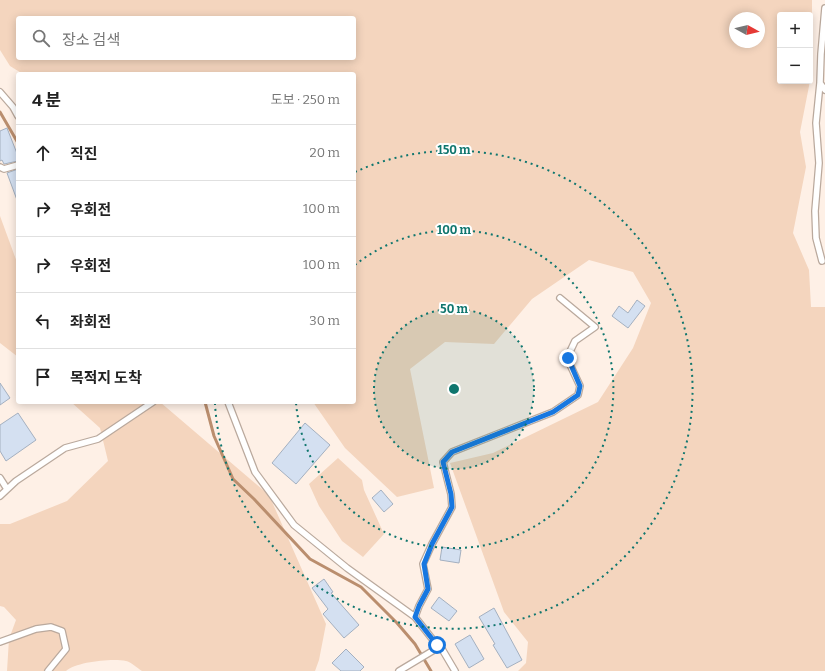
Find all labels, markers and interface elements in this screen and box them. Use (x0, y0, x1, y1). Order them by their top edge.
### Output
north arrow (729, 12, 765, 48)
map controls (777, 12, 813, 84)
button: + (777, 12, 813, 48)
search box (16, 16, 356, 60)
icon: search (30, 27, 52, 49)
text: 장소 검색 (62, 31, 120, 49)
button: − (777, 48, 813, 84)
text: 4 분 (32, 90, 61, 111)
text: 도보 · 250 m (271, 92, 340, 107)
icon: ahead (32, 142, 54, 164)
text: 150 m (438, 143, 471, 157)
text: 직진 (70, 145, 98, 163)
text: 20 m (310, 145, 340, 160)
icon: right (32, 198, 54, 220)
text: 우회전 (70, 201, 111, 219)
text: 100 m (303, 201, 340, 216)
text: 100 m (437, 223, 472, 237)
icon: right (32, 254, 54, 276)
text: 우회전 (70, 257, 111, 275)
text: 100 m (303, 257, 340, 272)
text: 50 m (440, 302, 468, 316)
icon: left (32, 310, 54, 332)
text: 좌회전 (70, 313, 111, 331)
text: 30 m (309, 313, 340, 328)
route end (559, 349, 577, 367)
icon: arrive (32, 366, 54, 388)
text: 목적지 도착 (70, 369, 142, 387)
centre of rings (447, 382, 461, 396)
route start (428, 636, 446, 654)

